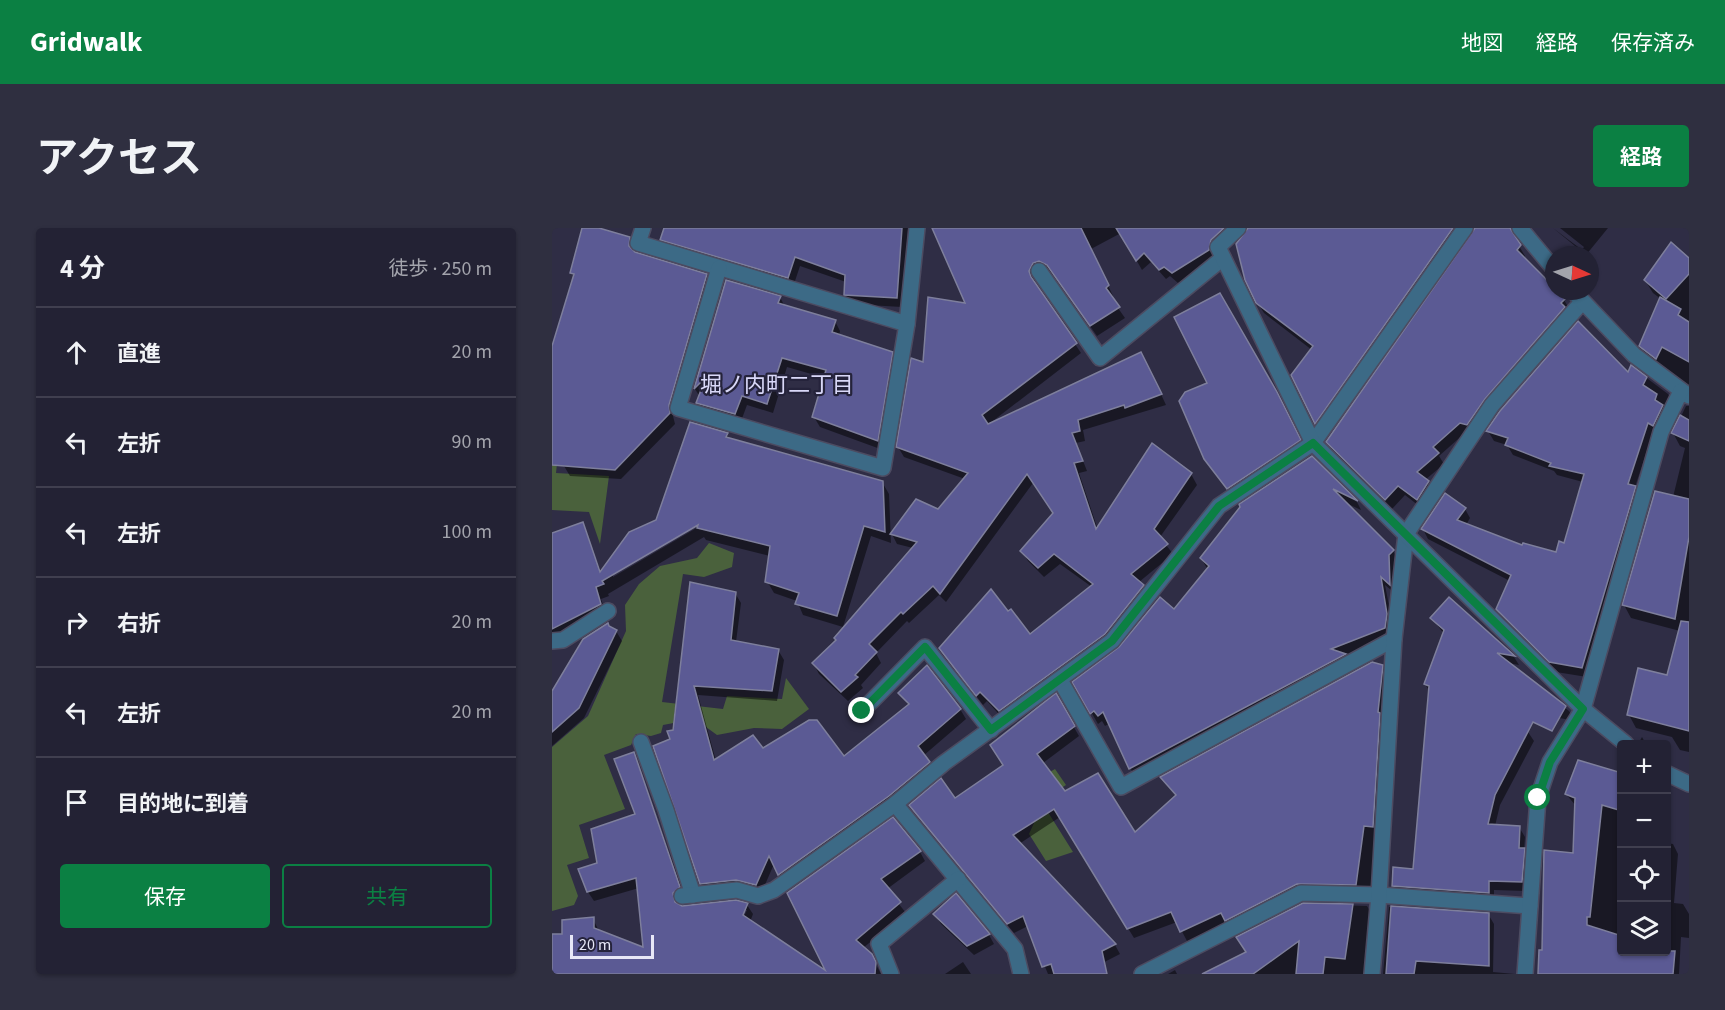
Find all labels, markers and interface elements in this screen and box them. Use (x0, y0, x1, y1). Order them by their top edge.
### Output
text: Gridwalk (30, 22, 142, 62)
text: 地図 (1461, 28, 1503, 58)
text: 経路 (1536, 28, 1578, 58)
text: 保存済み (1611, 28, 1695, 58)
button: 経路 (1593, 125, 1689, 187)
text: アクセス (36, 129, 202, 189)
north arrow (1545, 246, 1599, 300)
text: 4 分 (60, 250, 105, 287)
text: 徒歩 · 250 m (389, 255, 492, 283)
icon: ahead (60, 336, 93, 369)
text: 直進 (117, 338, 161, 370)
text: 20 m (452, 338, 492, 366)
district label: 堀ノ内町二丁目 (700, 369, 854, 401)
icon: left (60, 426, 93, 459)
text: 左折 (117, 428, 161, 460)
text: 90 m (452, 428, 492, 456)
icon: left (60, 516, 93, 549)
text: 左折 (117, 518, 161, 550)
text: 100 m (442, 518, 492, 546)
icon: right (60, 606, 93, 639)
text: 右折 (117, 608, 161, 640)
text: 20 m (452, 608, 492, 636)
icon: left (60, 696, 93, 729)
route end (848, 697, 874, 723)
text: 左折 (117, 698, 161, 730)
text: 20 m (452, 698, 492, 726)
map controls (1617, 740, 1671, 956)
button: + (1617, 740, 1671, 794)
route start (1524, 784, 1550, 810)
icon: arrive (60, 786, 93, 819)
text: 目的地に到着 (117, 788, 249, 820)
button: − (1617, 794, 1671, 848)
button: locate (1617, 848, 1671, 902)
button: 保存 (60, 864, 270, 928)
button: 共有 (282, 864, 492, 928)
button: layers (1617, 902, 1671, 956)
scale bar (570, 932, 654, 960)
text: 20 m (579, 934, 611, 956)

